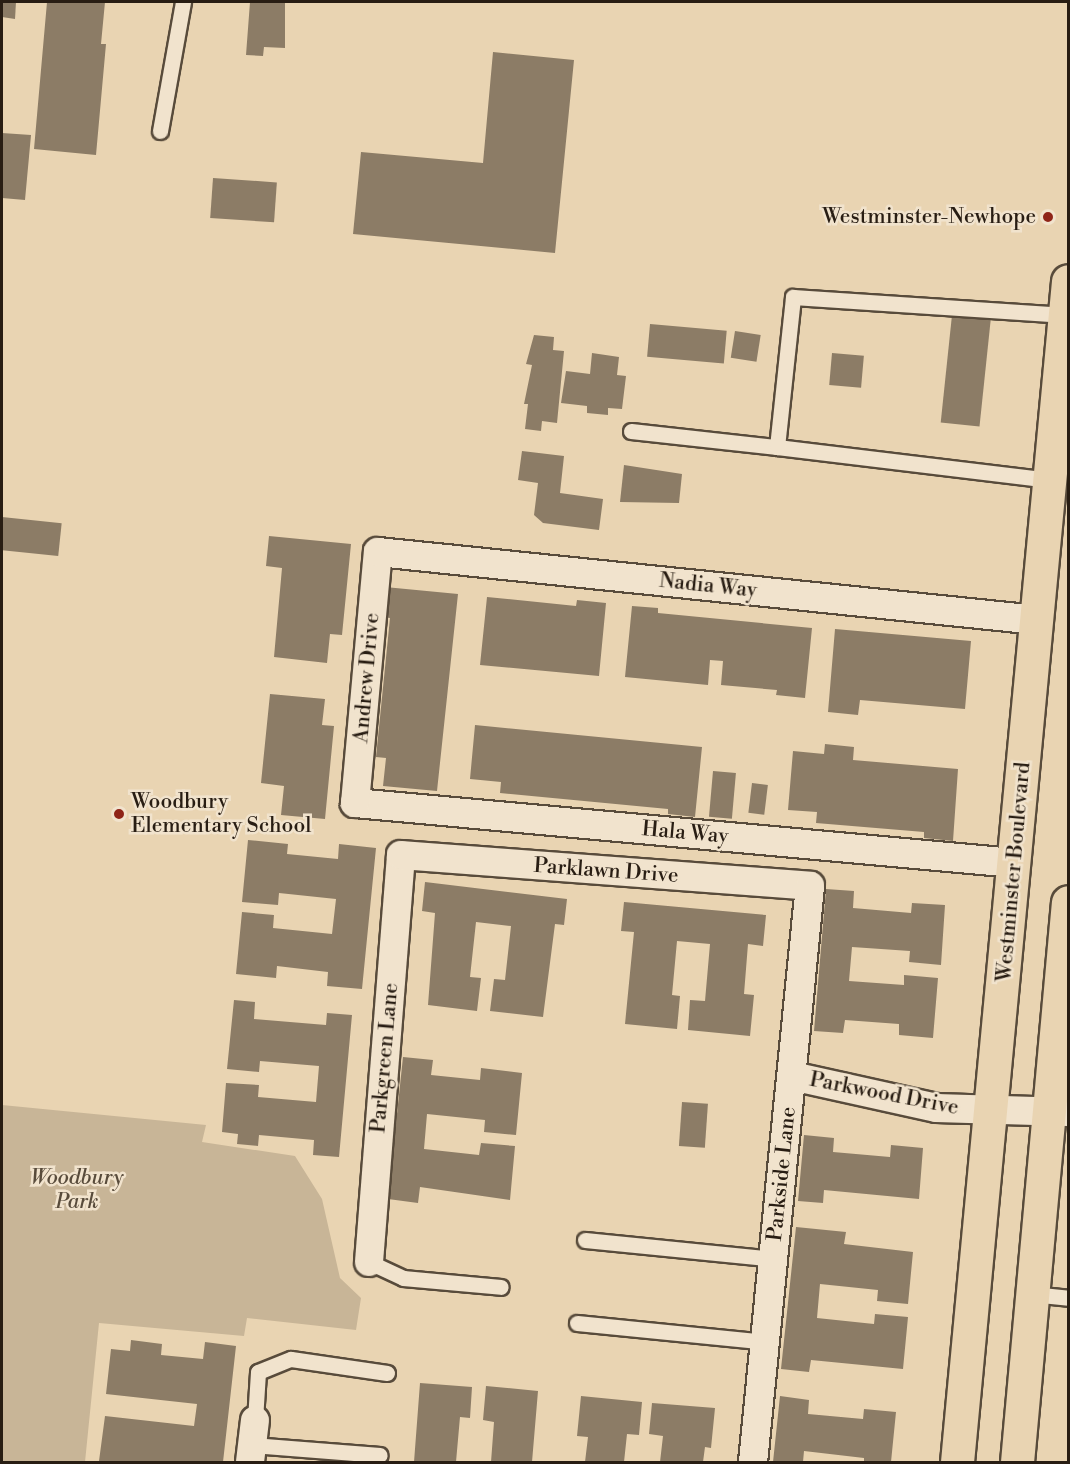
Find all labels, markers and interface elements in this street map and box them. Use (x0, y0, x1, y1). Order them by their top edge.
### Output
place label: Westminster-Newhope (822, 204, 1036, 230)
marker: Westminster-Newhope (1041, 210, 1055, 224)
street label: Nadia Way (658, 568, 758, 604)
street label: Andrew Drive (349, 612, 385, 744)
street label: Westminster Boulevard (992, 761, 1036, 983)
place label: Woodbury Elementary School (131, 789, 311, 839)
marker: Woodbury Elementary School (112, 807, 126, 821)
street label: Hala Way (641, 817, 729, 849)
street label: Parklawn Drive (533, 853, 679, 889)
street label: Parkgreen Lane (366, 982, 404, 1134)
street label: Parkwood Drive (807, 1067, 961, 1121)
street label: Parkside Lane (762, 1105, 802, 1243)
park label: Woodbury Park (30, 1165, 124, 1215)

